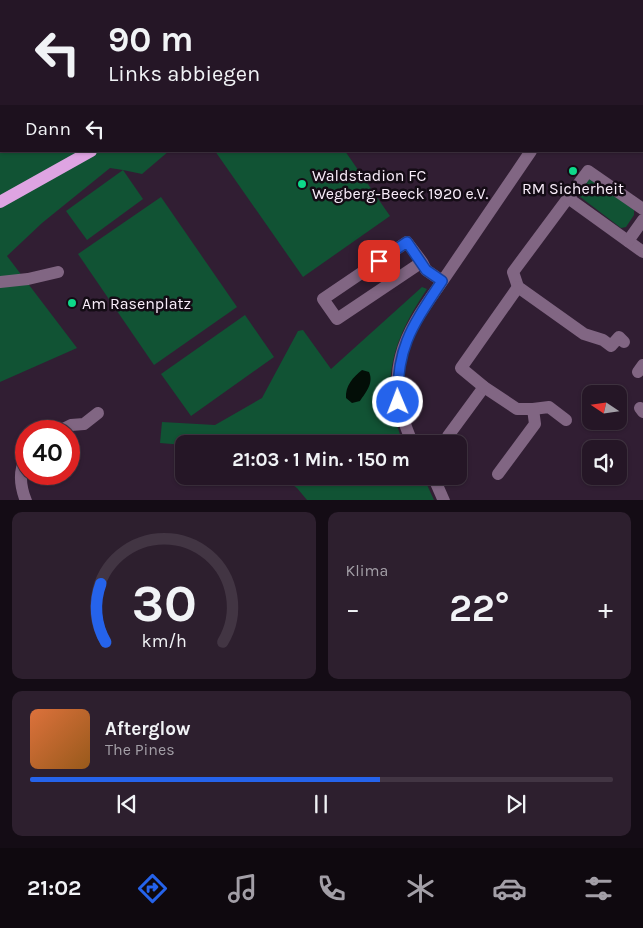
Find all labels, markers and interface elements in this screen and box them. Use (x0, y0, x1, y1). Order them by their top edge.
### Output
text: 90 m (108, 19, 194, 60)
icon: left (25, 20, 90, 85)
text: Links abbiegen (108, 61, 260, 87)
icon: left (81, 115, 109, 143)
text: Dann (25, 118, 71, 140)
marker: RM Sicherheit (567, 165, 579, 177)
place label: Waldstadion FC Wegberg-Beeck 1920 e.V. (312, 166, 489, 203)
marker: Waldstadion FC Wegberg-Beeck 1920 e.V. (296, 178, 308, 190)
place label: RM Sicherheit (522, 179, 624, 198)
pin (358, 240, 400, 282)
icon: arrive (365, 247, 393, 275)
place label: Am Rasenplatz (82, 294, 191, 313)
marker: Am Rasenplatz (66, 297, 78, 309)
position arrow (371, 375, 423, 427)
north arrow (582, 385, 628, 430)
map controls (582, 385, 627, 485)
speed limit sign: 40 (15, 420, 80, 485)
button: sound (582, 440, 627, 485)
text: 21:03 · 1 Min. · 150 m (232, 449, 410, 471)
text: Klima (346, 561, 388, 580)
text: 30 (131, 573, 196, 634)
text: 22° (449, 586, 510, 631)
text: − (346, 592, 360, 625)
text: + (598, 592, 613, 625)
text: km/h (141, 631, 186, 652)
text: Afterglow (105, 718, 191, 740)
text: The Pines (105, 740, 175, 759)
icon: previous (113, 790, 141, 818)
icon: pause (307, 790, 335, 818)
icon: next (502, 790, 530, 818)
icon: directions (135, 871, 170, 906)
icon: music (225, 871, 260, 906)
icon: phone (314, 871, 349, 906)
icon: climate (403, 871, 438, 906)
icon: car (492, 871, 527, 906)
icon: filters (581, 871, 616, 906)
text: 21:02 (27, 875, 81, 901)

